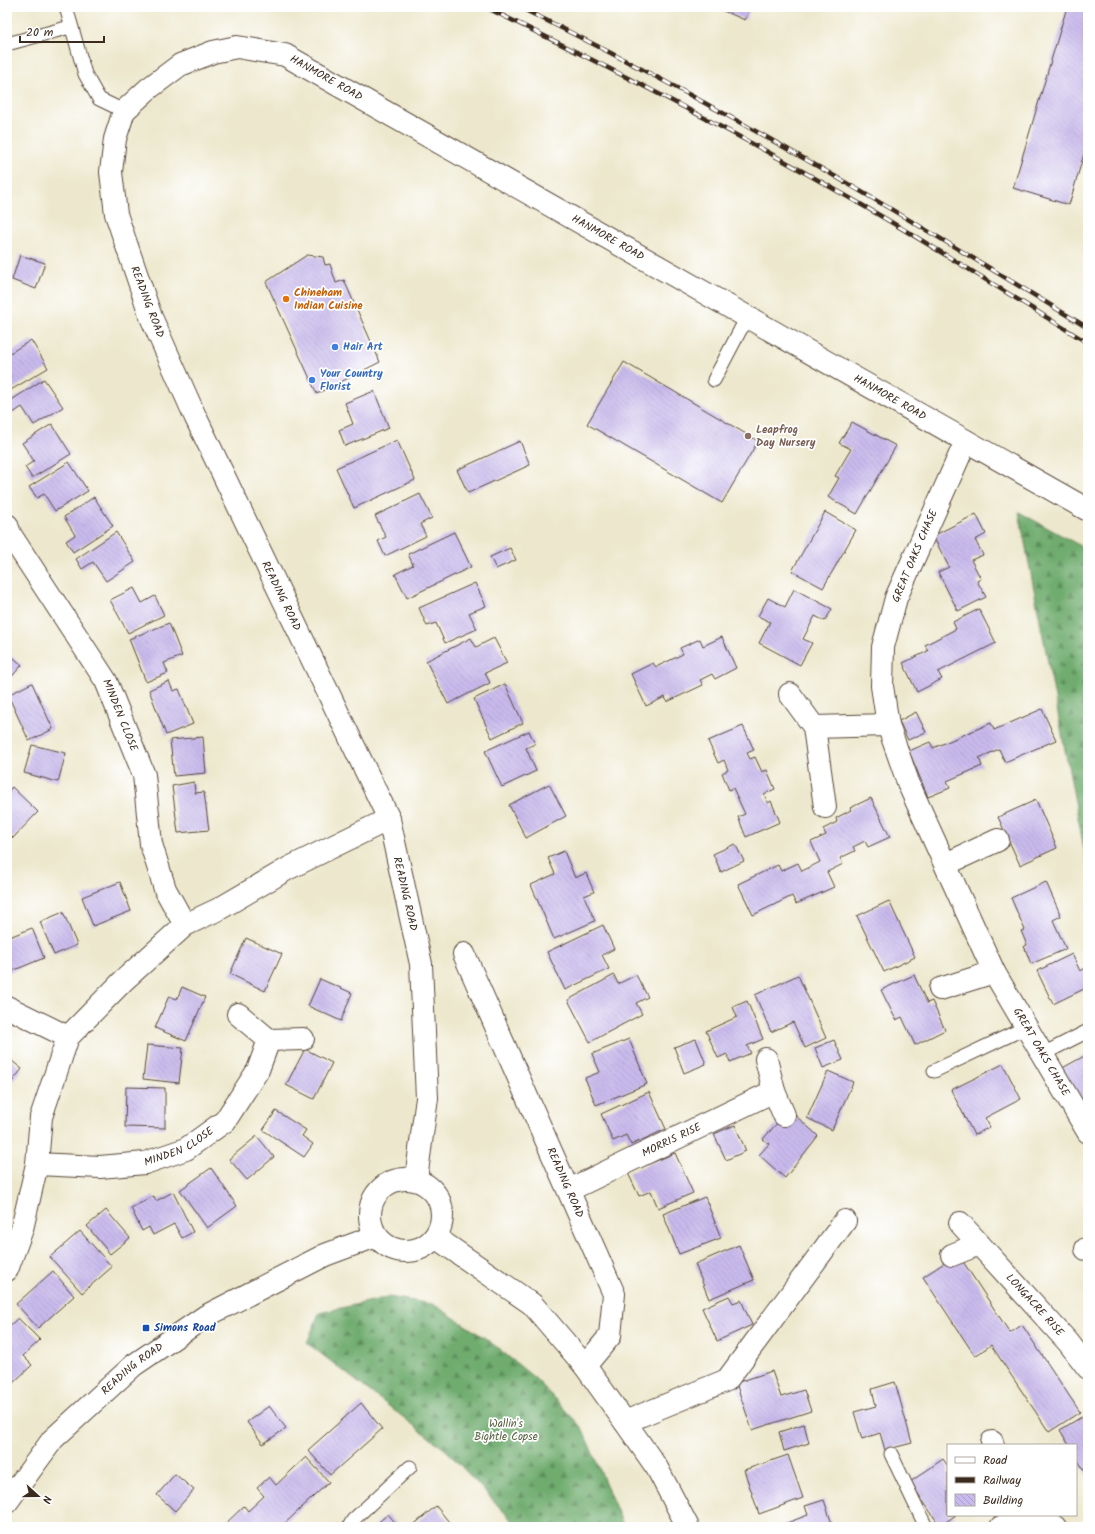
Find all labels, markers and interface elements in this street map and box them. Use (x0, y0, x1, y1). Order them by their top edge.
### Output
scale bar (20, 18, 104, 44)
text: 20 m (26, 23, 54, 42)
street label: HANMORE ROAD (286, 50, 366, 106)
street label: HANMORE ROAD (568, 210, 648, 266)
street label: READING ROAD (125, 263, 169, 341)
place label: Chineham Indian Cuisine (294, 284, 363, 315)
marker: Chineham Indian Cuisine (281, 294, 291, 304)
place label: Hair Art (343, 338, 384, 356)
marker: Hair Art (330, 342, 340, 352)
place label: Your Country Florist (320, 365, 383, 396)
street label: HANMORE ROAD (850, 370, 930, 426)
marker: Your Country Florist (307, 375, 317, 385)
place label: Leapfrog Day Nursery (756, 421, 816, 452)
marker: Leapfrog Day Nursery (743, 431, 753, 441)
street label: GREAT OAKS CHASE (887, 506, 943, 605)
street label: READING ROAD (256, 558, 306, 634)
street label: MINDEN CLOSE (97, 676, 143, 755)
street label: READING ROAD (388, 855, 422, 933)
street label: GREAT OAKS CHASE (1008, 1005, 1074, 1100)
street label: MORRIS RISE (639, 1118, 705, 1162)
street label: MINDEN CLOSE (142, 1122, 218, 1172)
street label: READING ROAD (541, 1144, 588, 1221)
street label: LONGACRE RISE (1001, 1270, 1068, 1341)
place label: Simons Road (154, 1319, 217, 1337)
marker: Simons Road (141, 1323, 151, 1333)
street label: READING ROAD (97, 1338, 167, 1400)
park label: Wallin's Bightle Copse (474, 1415, 538, 1446)
legend (947, 1444, 1077, 1516)
text: Road (983, 1451, 1008, 1470)
text: Railway (983, 1471, 1021, 1490)
north arrow (18, 1476, 58, 1516)
text: Building (983, 1491, 1023, 1510)
text: N (37, 1493, 56, 1506)

